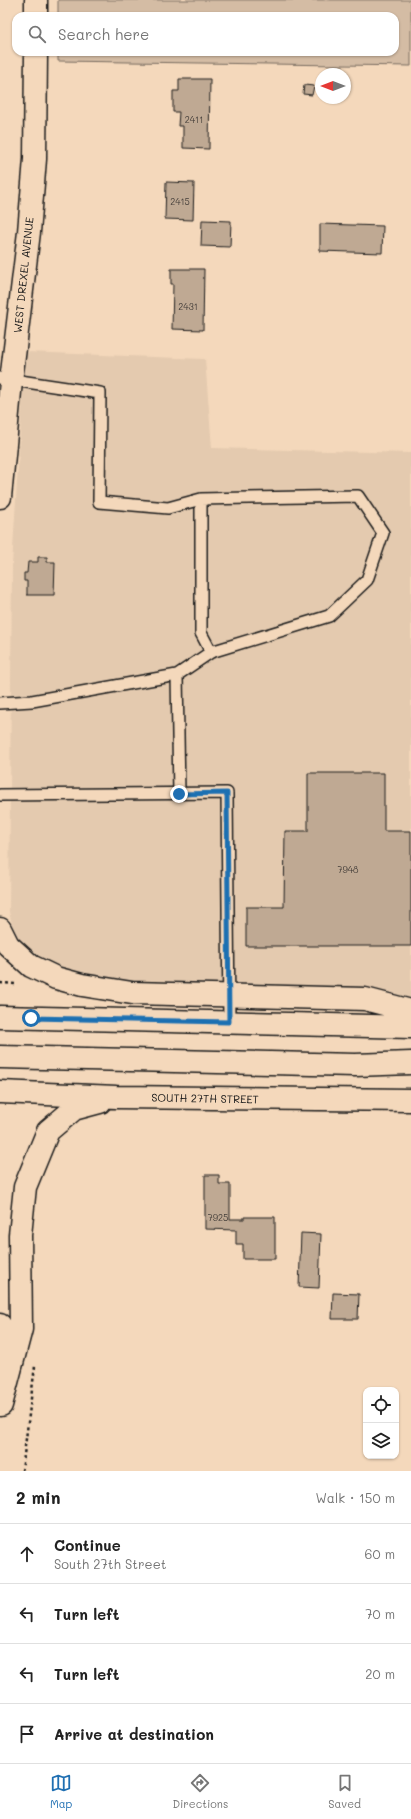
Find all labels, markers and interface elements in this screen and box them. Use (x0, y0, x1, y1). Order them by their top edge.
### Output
search box (12, 12, 399, 56)
icon: search (26, 23, 48, 45)
text: Search here (58, 24, 149, 44)
north arrow (315, 68, 351, 104)
house number: 2411 (185, 114, 203, 125)
house number: 2415 (170, 196, 190, 207)
street label: WEST DREXEL AVENUE (9, 216, 37, 334)
house number: 2431 (178, 301, 198, 312)
route end (170, 785, 188, 803)
house number: 7948 (337, 864, 359, 875)
route start (22, 1009, 40, 1027)
street label: SOUTH 27TH STREET (151, 1090, 259, 1106)
house number: 7925 (208, 1212, 228, 1223)
map controls (363, 1387, 399, 1459)
button: locate (363, 1387, 399, 1423)
button: layers (363, 1423, 399, 1459)
text: 2 min (16, 1486, 61, 1508)
text: Walk · 150 m (315, 1489, 395, 1506)
text: Continue (54, 1535, 121, 1555)
icon: ahead (16, 1543, 38, 1565)
text: 60 m (365, 1545, 395, 1562)
text: South 27th Street (54, 1555, 166, 1572)
icon: left (16, 1603, 38, 1625)
text: Turn left (54, 1604, 119, 1624)
text: 70 m (365, 1605, 395, 1622)
icon: left (16, 1663, 38, 1685)
text: Turn left (54, 1664, 119, 1684)
text: 20 m (365, 1665, 395, 1682)
icon: arrive (16, 1723, 38, 1745)
text: Arrive at destination (54, 1724, 214, 1744)
tab: Map (50, 1772, 72, 1811)
tab: Directions (172, 1772, 228, 1811)
tab: Saved (328, 1772, 361, 1811)

